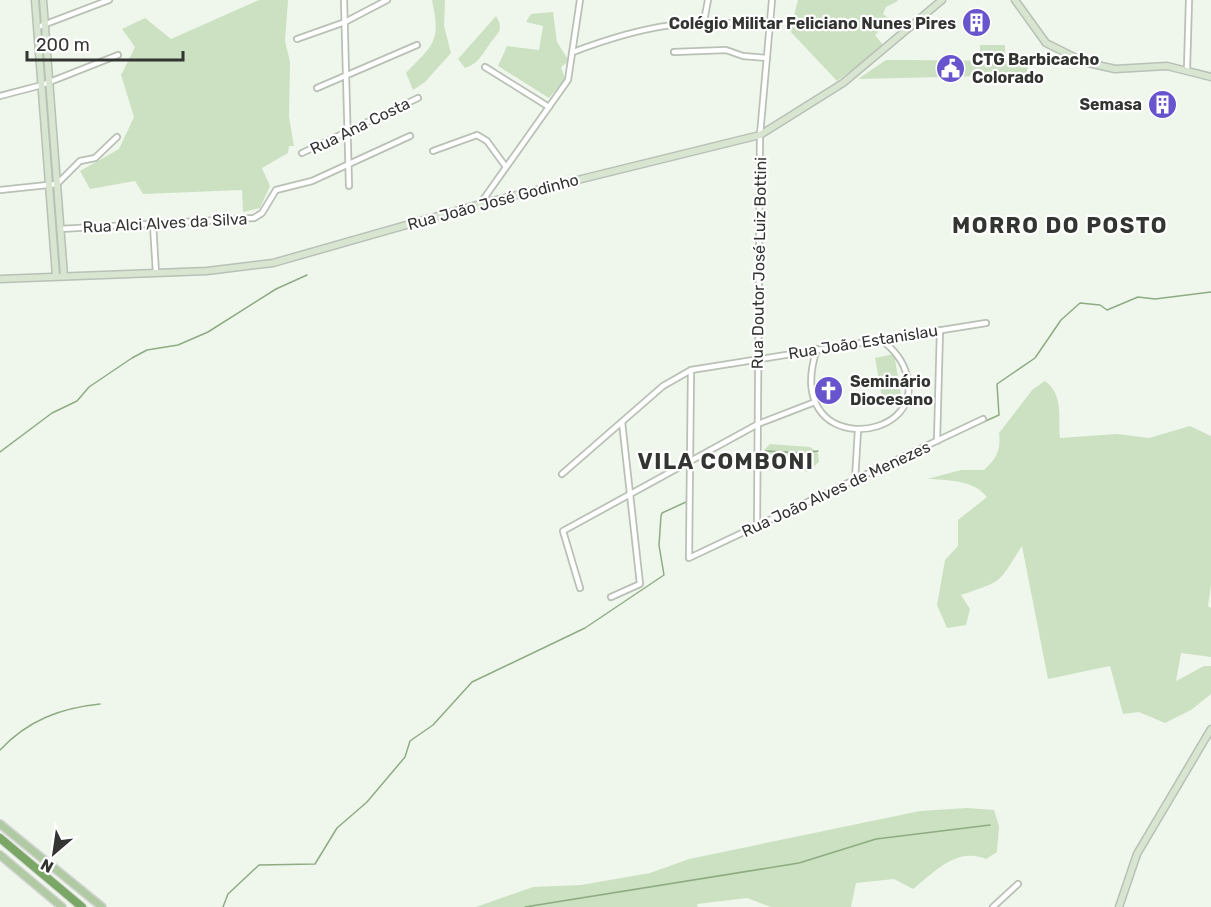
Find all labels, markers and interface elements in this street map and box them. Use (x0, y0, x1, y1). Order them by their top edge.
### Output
building icon: Colégio Militar Feliciano Nunes Pires (961, 7, 993, 39)
place label: Colégio Militar Feliciano Nunes Pires (669, 14, 956, 33)
scale bar (27, 24, 183, 62)
text: 200 m (36, 34, 90, 56)
place label: CTG Barbicacho Colorado (972, 50, 1099, 87)
public building icon: CTG Barbicacho Colorado (935, 52, 967, 84)
building icon: Semasa (1147, 88, 1179, 120)
street label: Rua Ana Costa (307, 94, 413, 158)
place label: Semasa (1080, 95, 1142, 114)
street label: Rua Doutor José Luiz Bottini (748, 157, 770, 369)
street label: Rua João José Godinho (405, 170, 581, 234)
street label: Rua Alci Alves da Silva (82, 209, 248, 237)
district label: MORRO DO POSTO (952, 212, 1168, 239)
street label: Rua João Estanislau (787, 321, 939, 363)
place label: Seminário Diocesano (850, 372, 933, 409)
church icon: Seminário Diocesano (813, 374, 845, 406)
street label: Rua João Alves de Menezes (739, 437, 933, 541)
district label: VILA COMBONI (638, 448, 814, 475)
north arrow (24, 823, 84, 883)
text: N (37, 855, 57, 877)

